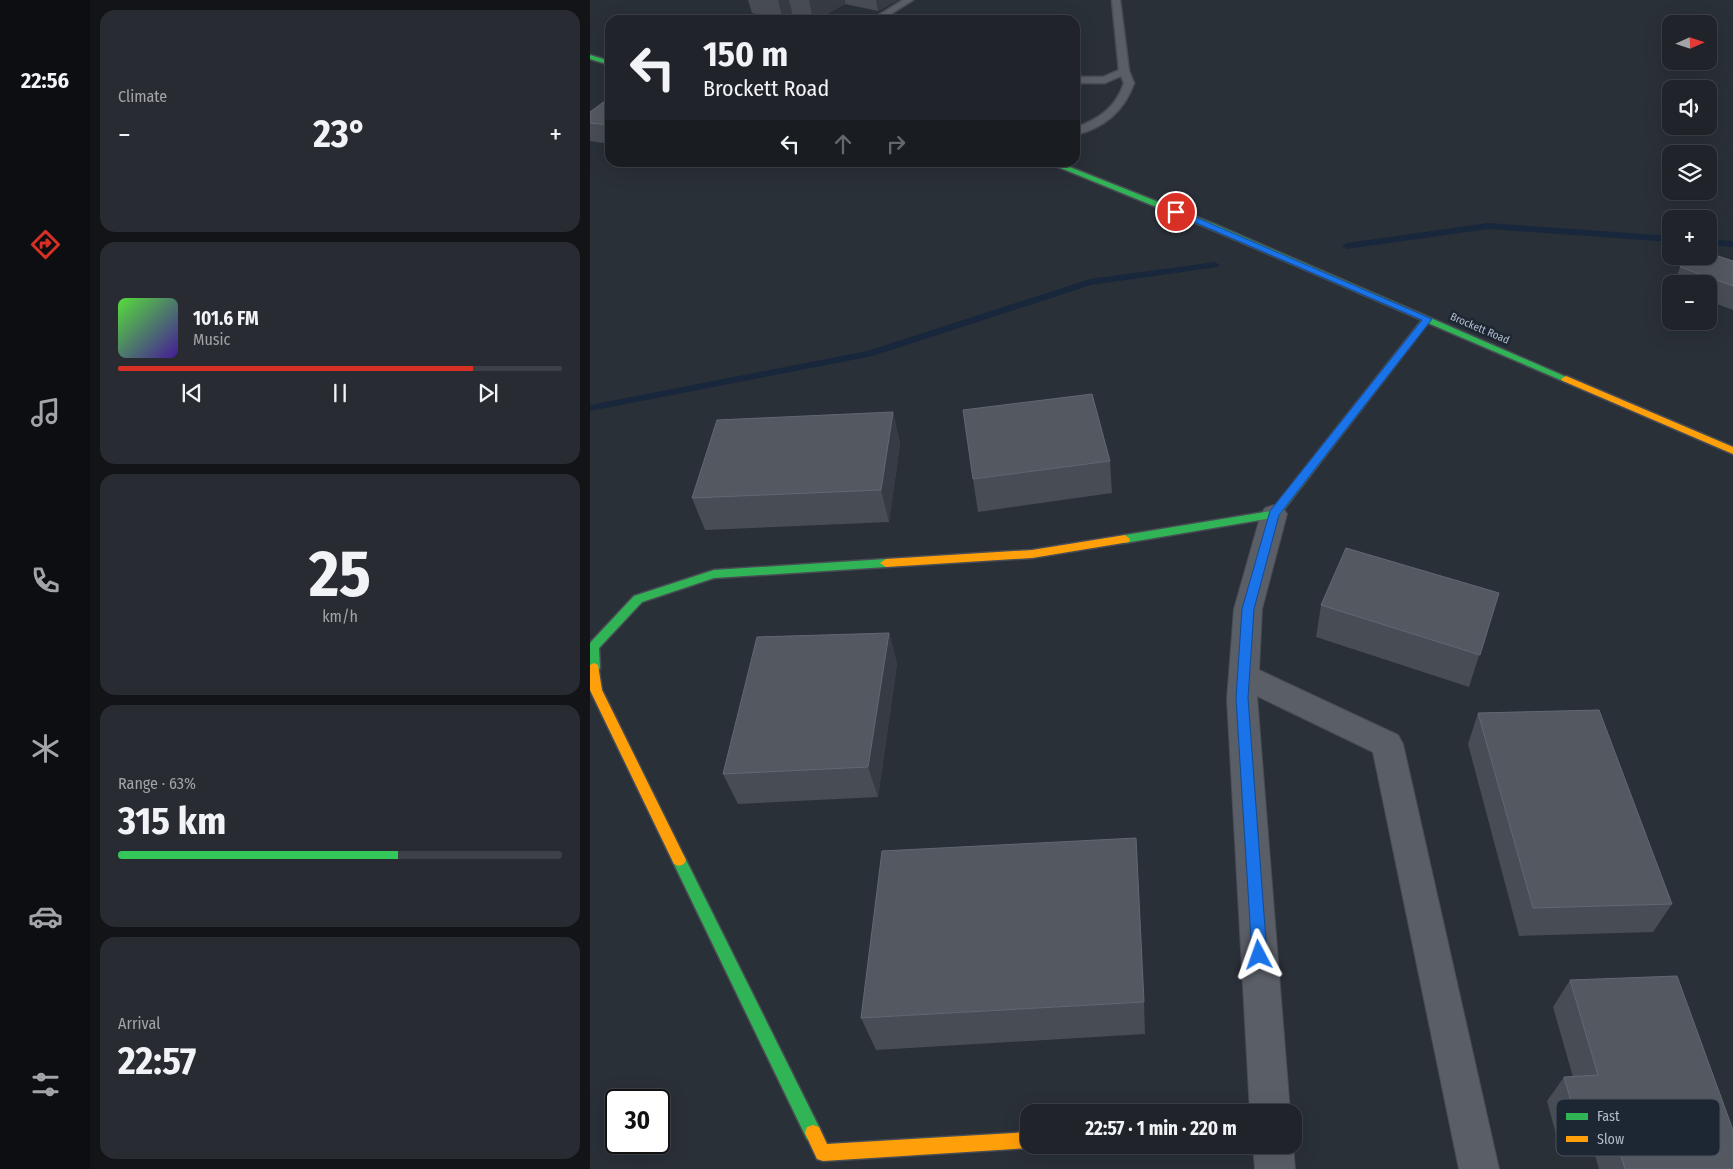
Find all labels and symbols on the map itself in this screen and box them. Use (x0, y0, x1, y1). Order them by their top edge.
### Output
north arrow (1662, 15, 1718, 70)
pin (1155, 191, 1197, 233)
street label: Brockett Road (1448, 310, 1511, 347)
position arrow (1232, 928, 1284, 980)
speed limit sign: 30 (605, 1089, 670, 1154)
legend (1556, 1099, 1720, 1156)
text: Fast (1597, 1108, 1620, 1125)
text: Slow (1597, 1131, 1624, 1148)

